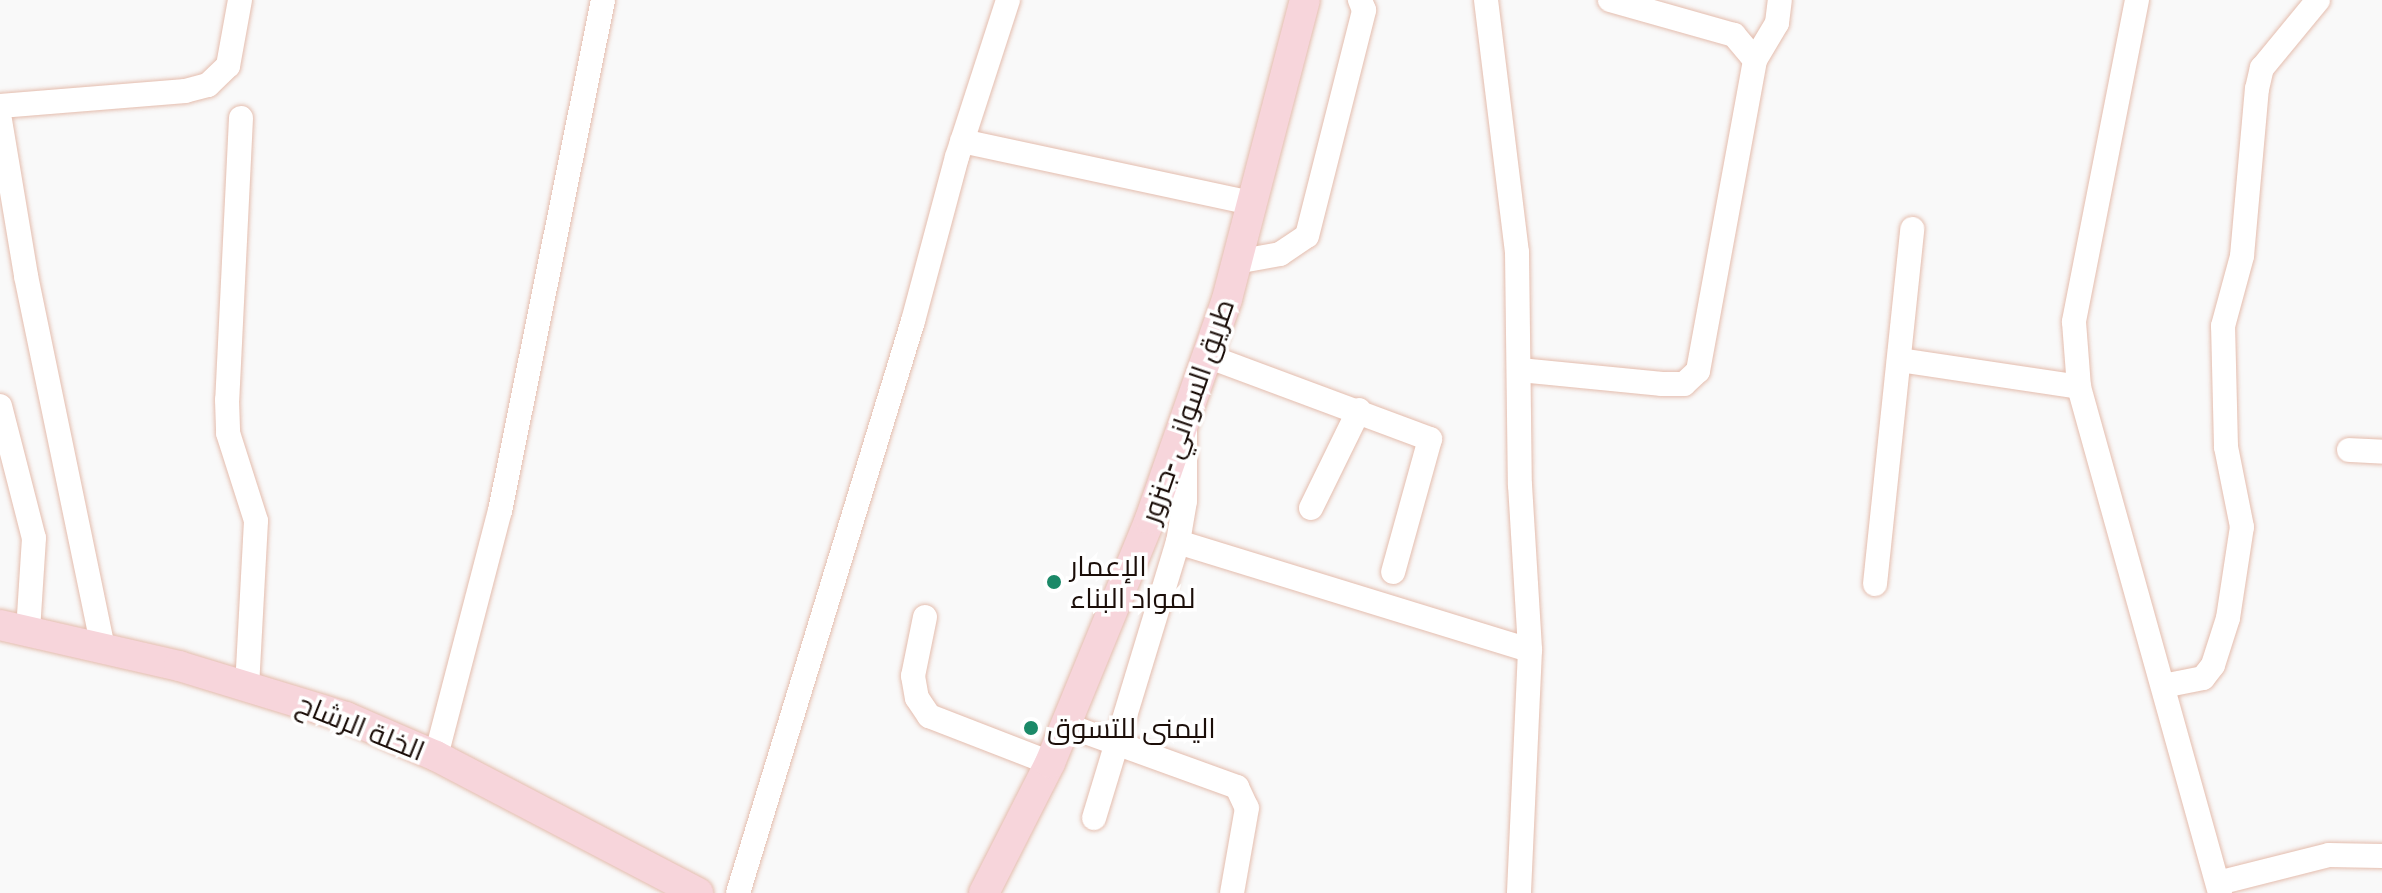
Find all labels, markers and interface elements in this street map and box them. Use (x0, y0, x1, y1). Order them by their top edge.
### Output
street label: طريق السواني -جنزور (1133, 295, 1241, 527)
place label: الإعمار لمواد البناء (1070, 549, 1195, 615)
marker: الإعمار لمواد البناء (1045, 573, 1063, 591)
street label: الخلة الرشاح (292, 686, 430, 768)
place label: اليمنى للتسوق (1047, 711, 1216, 745)
marker: اليمنى للتسوق (1022, 719, 1040, 737)

